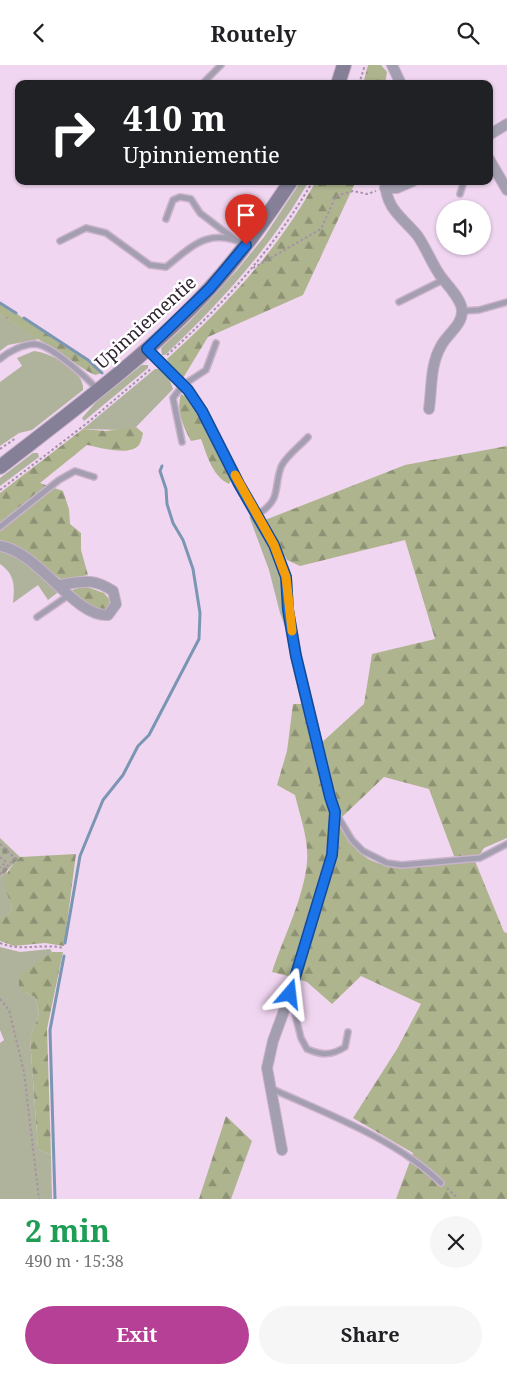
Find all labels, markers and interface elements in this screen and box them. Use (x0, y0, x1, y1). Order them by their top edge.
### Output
text: Routely (211, 18, 296, 48)
icon: back (25, 19, 53, 47)
icon: search (454, 19, 482, 47)
text: 410 m (123, 94, 226, 141)
icon: right (40, 100, 105, 165)
text: Upinniementie (123, 139, 280, 169)
pin (225, 194, 267, 245)
map controls (436, 200, 491, 255)
button: sound (436, 200, 491, 255)
icon: arrive (232, 201, 260, 229)
street label: Upinniementie (89, 270, 201, 374)
position arrow (263, 967, 315, 1019)
text: 2 min (25, 1210, 110, 1251)
button: close (430, 1216, 482, 1268)
text: 490 m · 15:38 (25, 1250, 124, 1272)
button: Exit (25, 1306, 249, 1364)
button: Share (259, 1306, 482, 1364)

